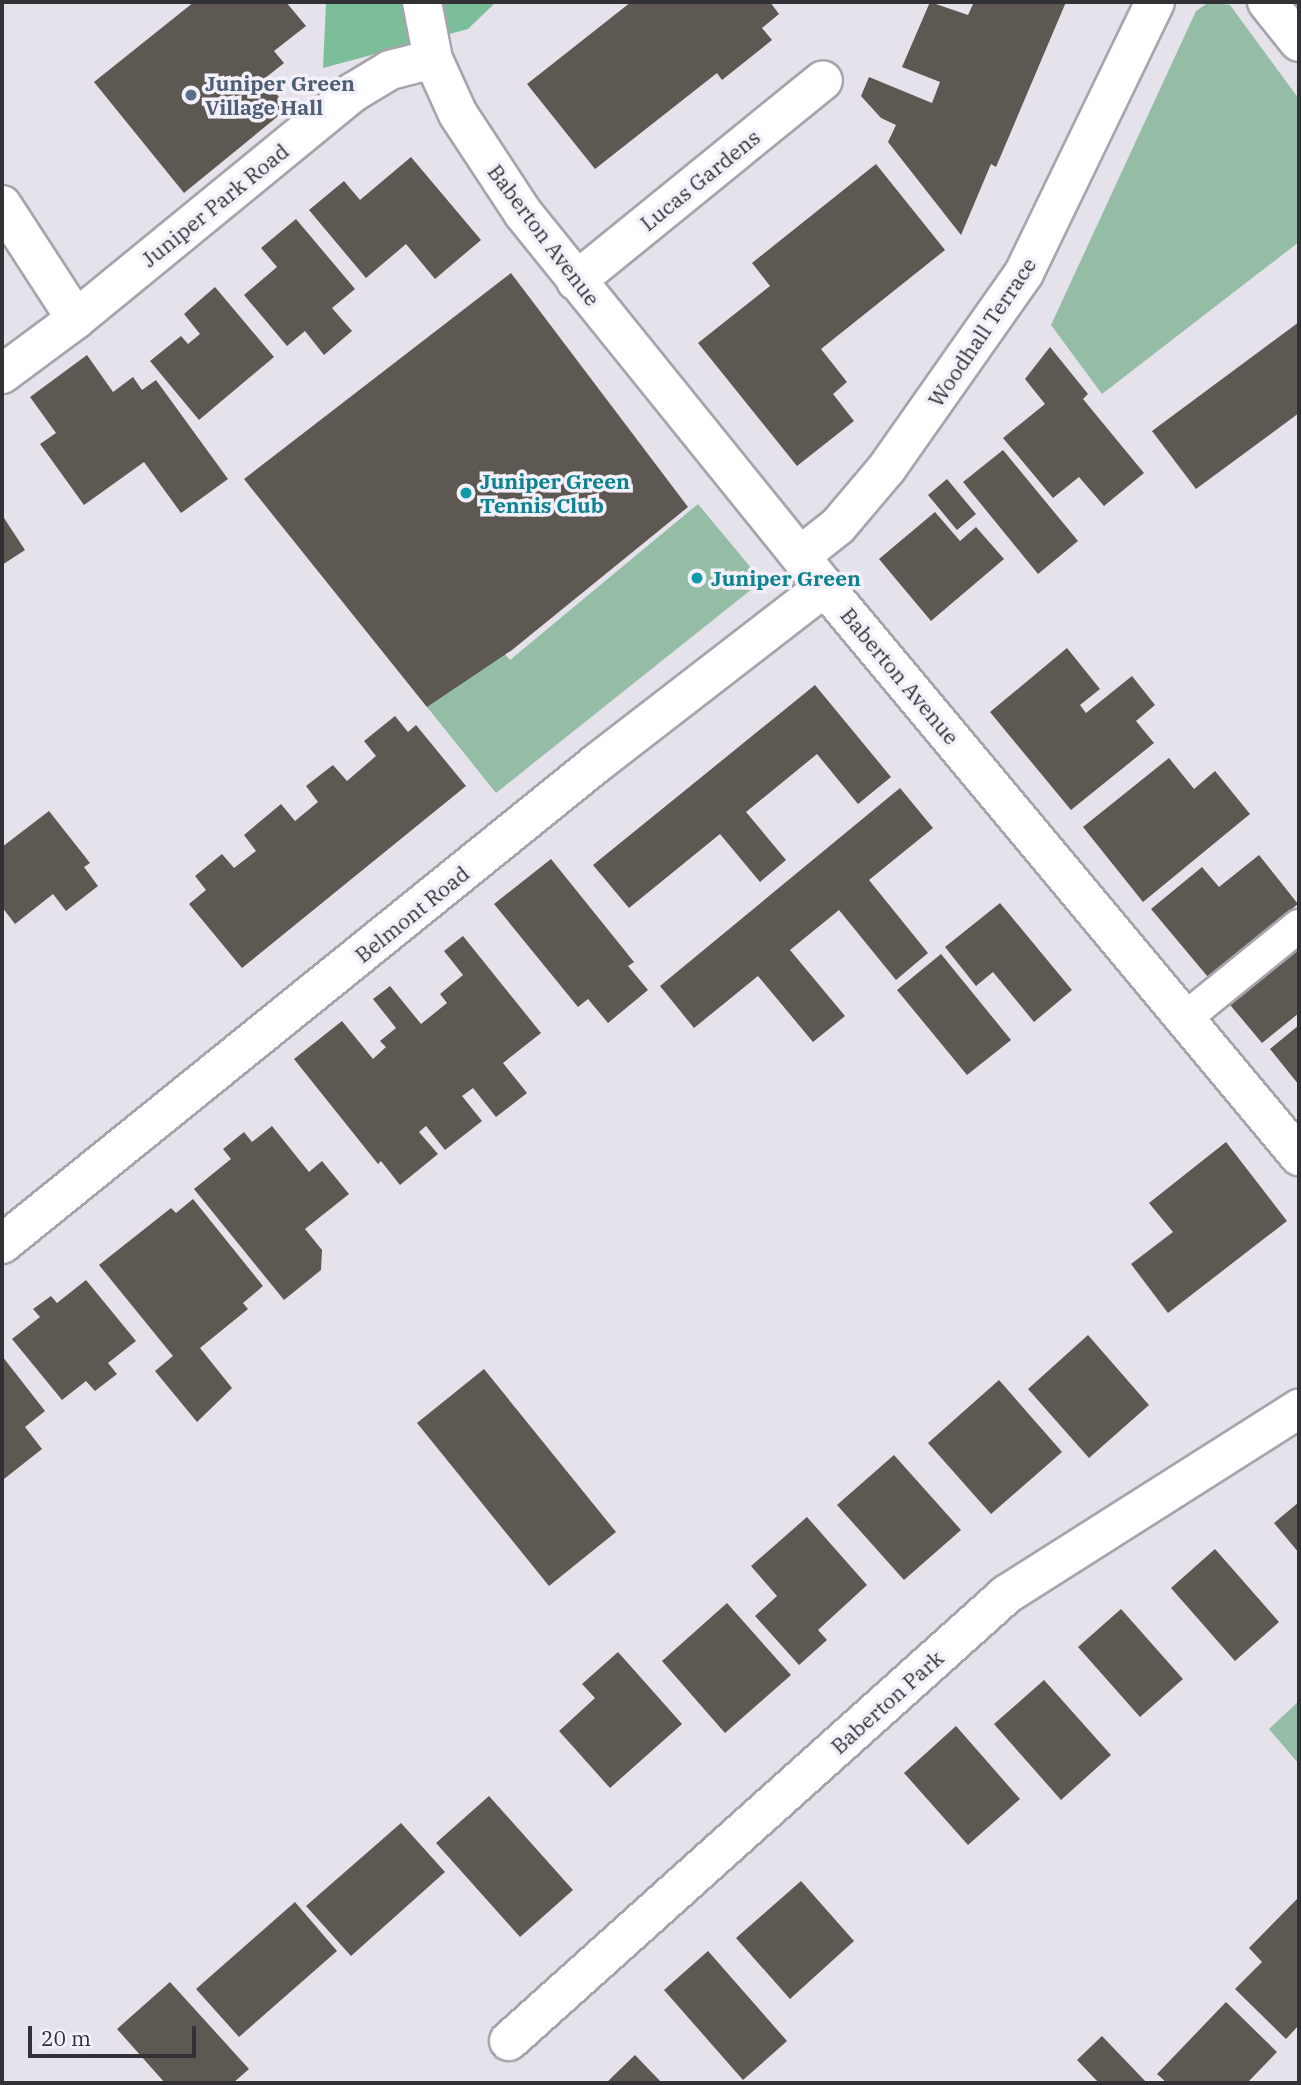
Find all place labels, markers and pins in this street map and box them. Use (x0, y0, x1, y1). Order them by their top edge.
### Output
place label: Juniper Green Village Hall (205, 70, 355, 120)
marker: Juniper Green Village Hall (183, 87, 199, 103)
place label: Juniper Green Tennis Club (480, 468, 630, 518)
marker: Juniper Green Tennis Club (458, 485, 474, 501)
place label: Juniper Green (711, 565, 861, 591)
marker: Juniper Green (689, 570, 705, 586)

